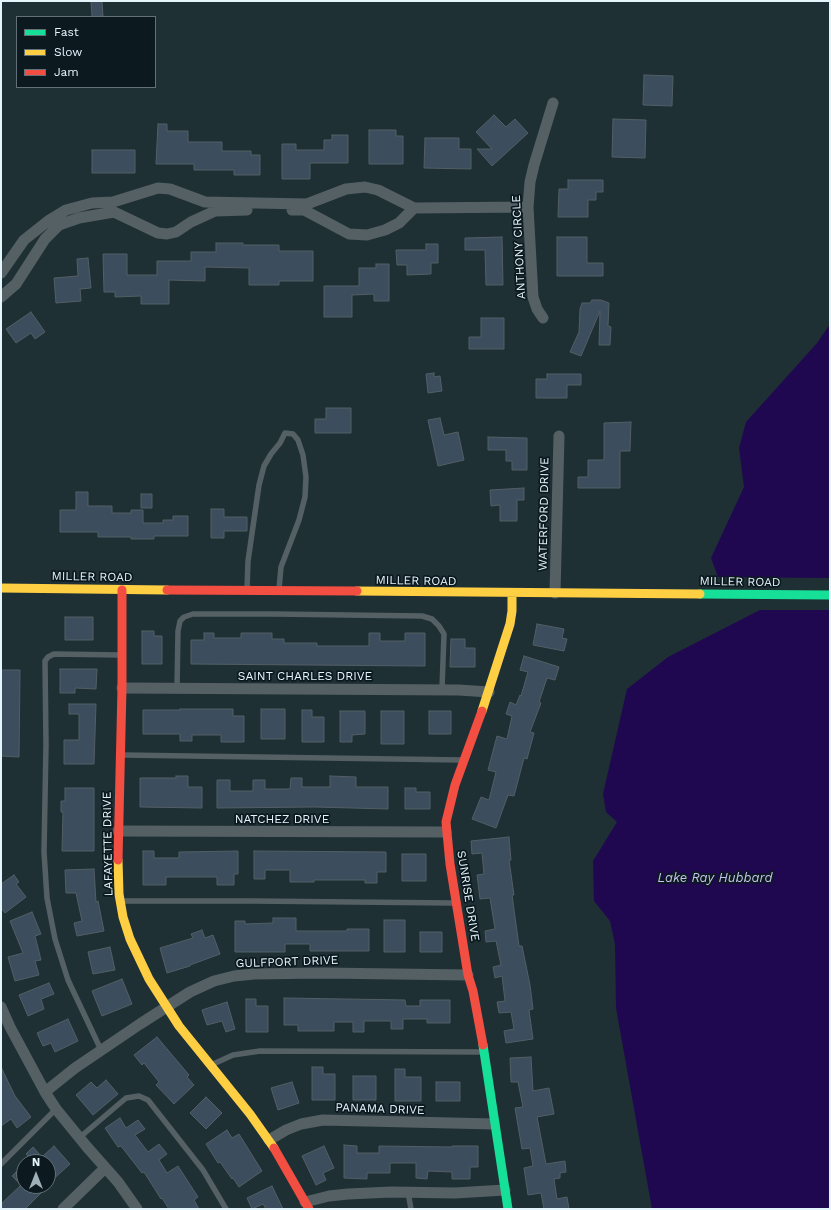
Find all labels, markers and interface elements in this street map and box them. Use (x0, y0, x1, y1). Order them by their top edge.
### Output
legend (16, 16, 156, 88)
text: Fast (54, 25, 79, 39)
text: Slow (54, 45, 82, 59)
text: Jam (54, 65, 79, 79)
street label: ANTHONY CIRCLE (509, 195, 529, 299)
street label: WATERFORD DRIVE (536, 457, 552, 571)
street label: MILLER ROAD (51, 569, 133, 585)
street label: MILLER ROAD (375, 573, 457, 589)
street label: MILLER ROAD (699, 574, 781, 590)
street label: SAINT CHARLES DRIVE (238, 669, 372, 683)
street label: LAFAYETTE DRIVE (100, 791, 116, 897)
street label: NATCHEZ DRIVE (235, 812, 329, 826)
street label: SUNRISE DRIVE (454, 850, 482, 942)
water label: Lake Ray Hubbard (658, 870, 772, 886)
street label: GULFPORT DRIVE (235, 953, 339, 971)
street label: PANAMA DRIVE (335, 1100, 425, 1118)
north arrow (16, 1154, 56, 1194)
text: N (32, 1156, 40, 1169)

